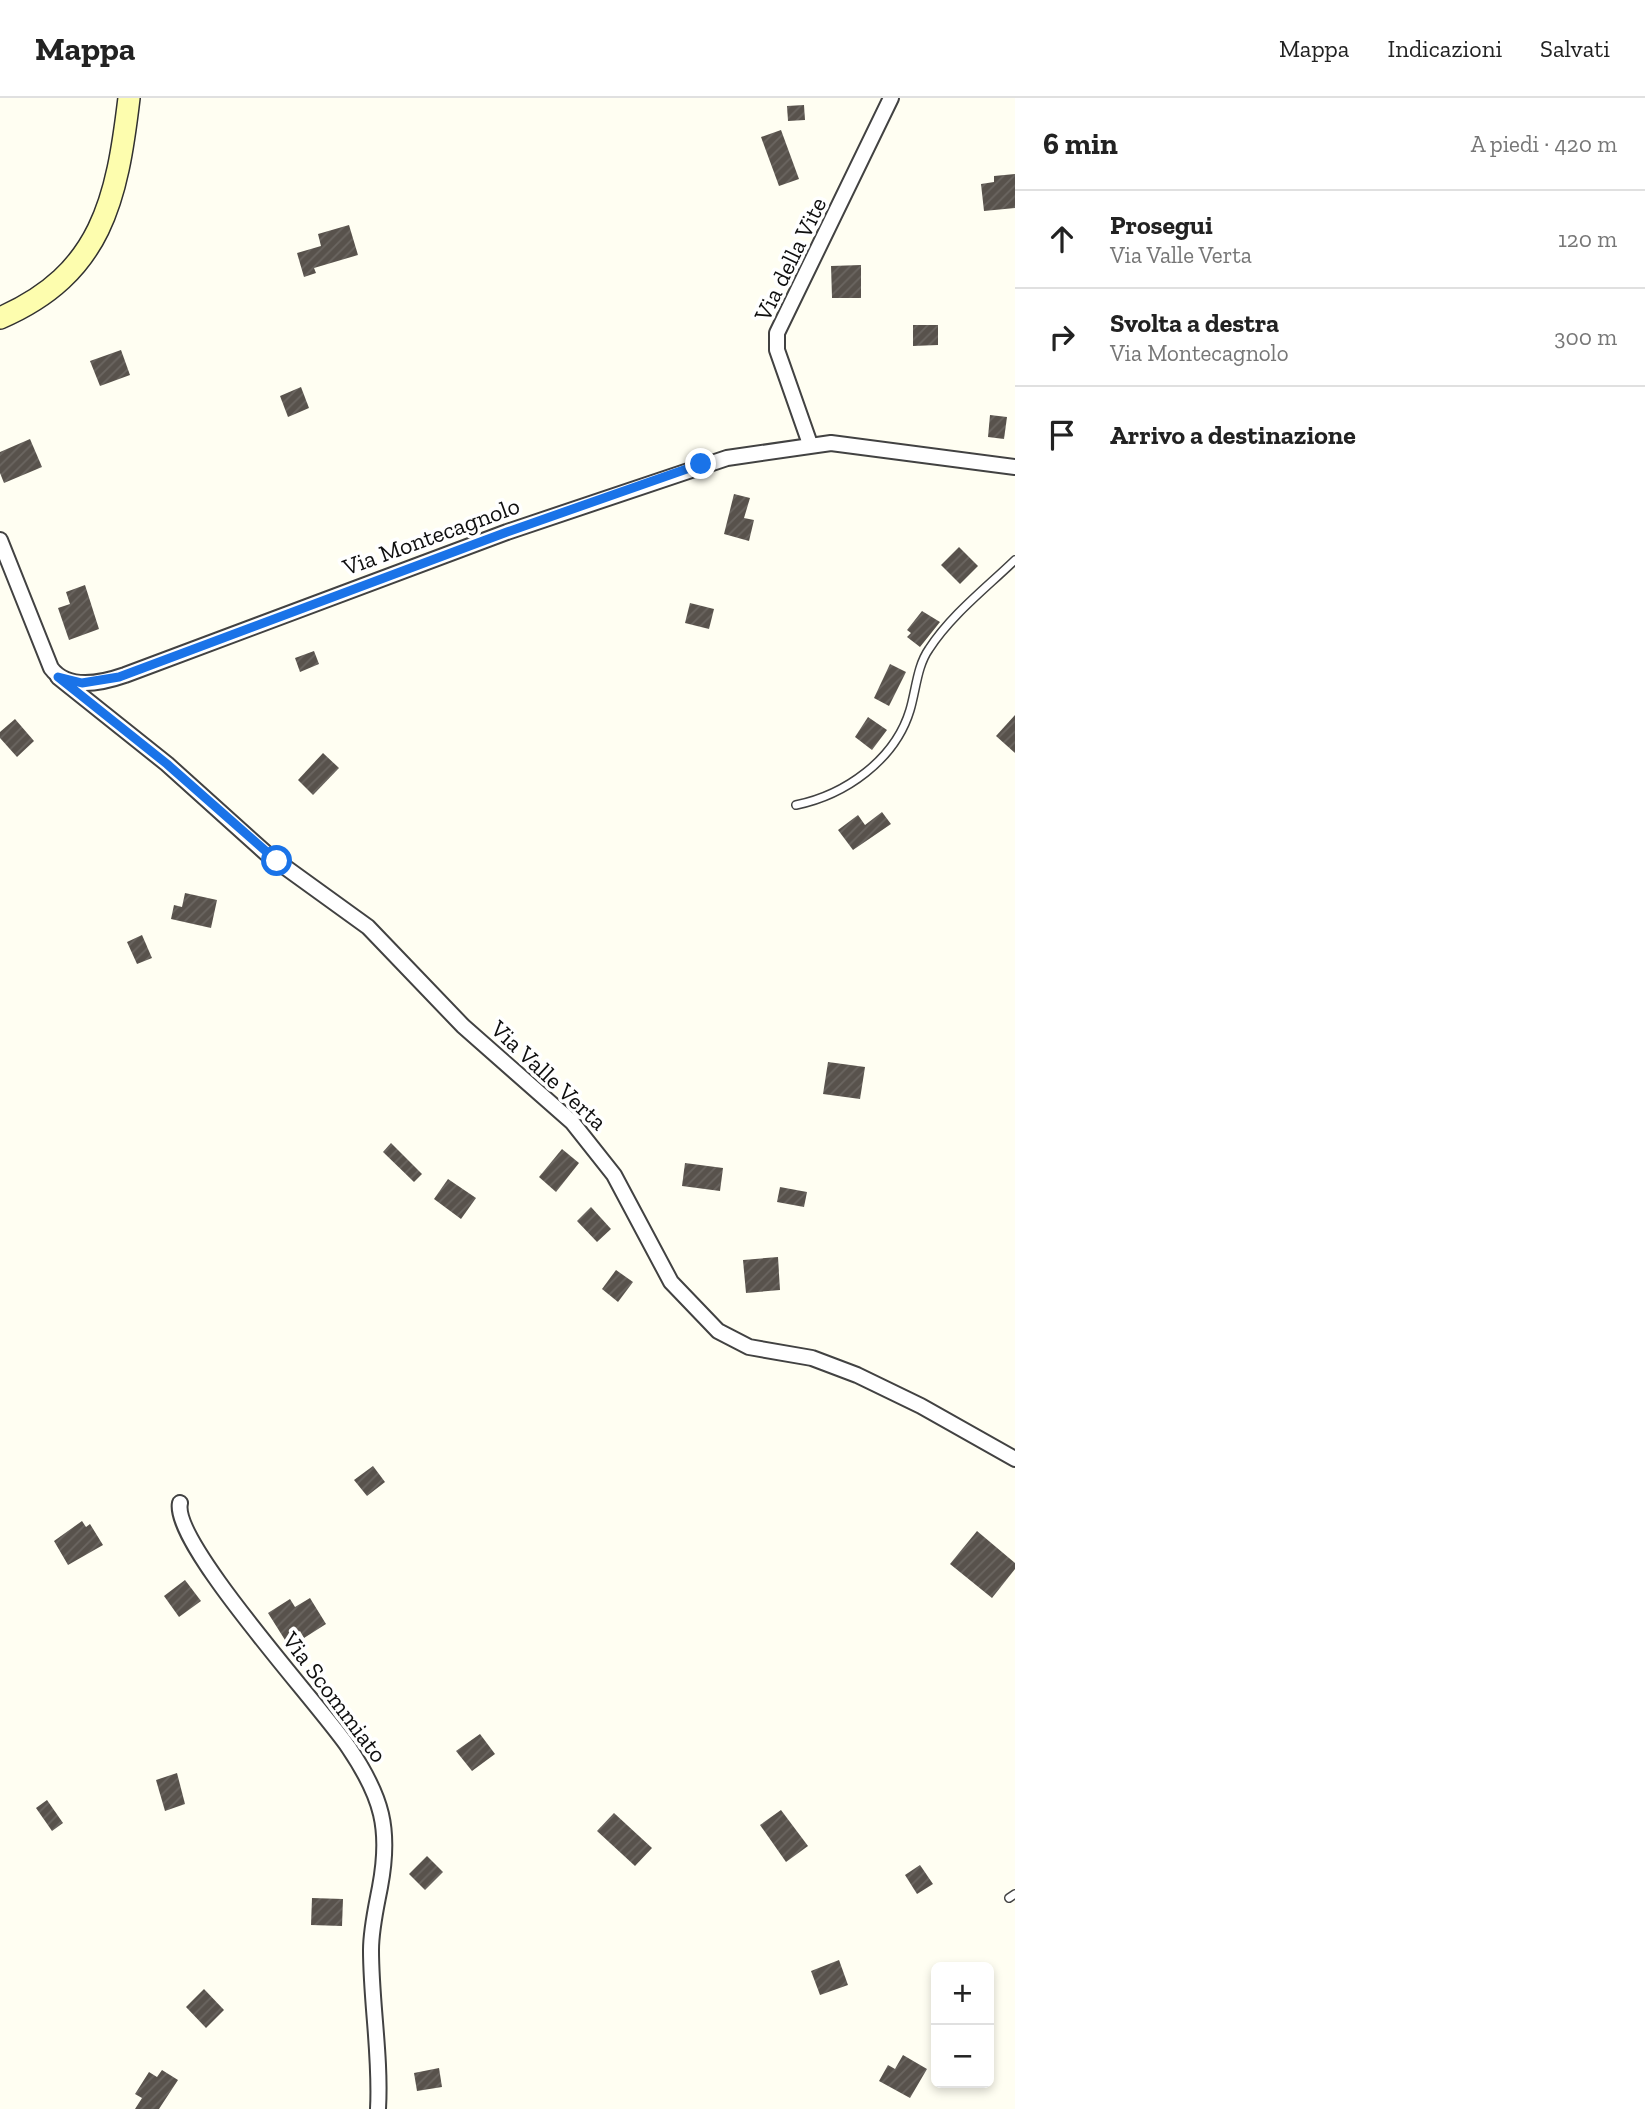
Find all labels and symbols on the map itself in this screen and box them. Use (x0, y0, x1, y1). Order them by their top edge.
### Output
street label: Via della Vite (747, 192, 832, 327)
route end (685, 448, 716, 479)
street label: Via Montecagnolo (338, 491, 523, 582)
route start (261, 845, 292, 876)
street label: Via Valle Verta (484, 1013, 613, 1136)
street label: Via Scommiato (276, 1625, 394, 1768)

